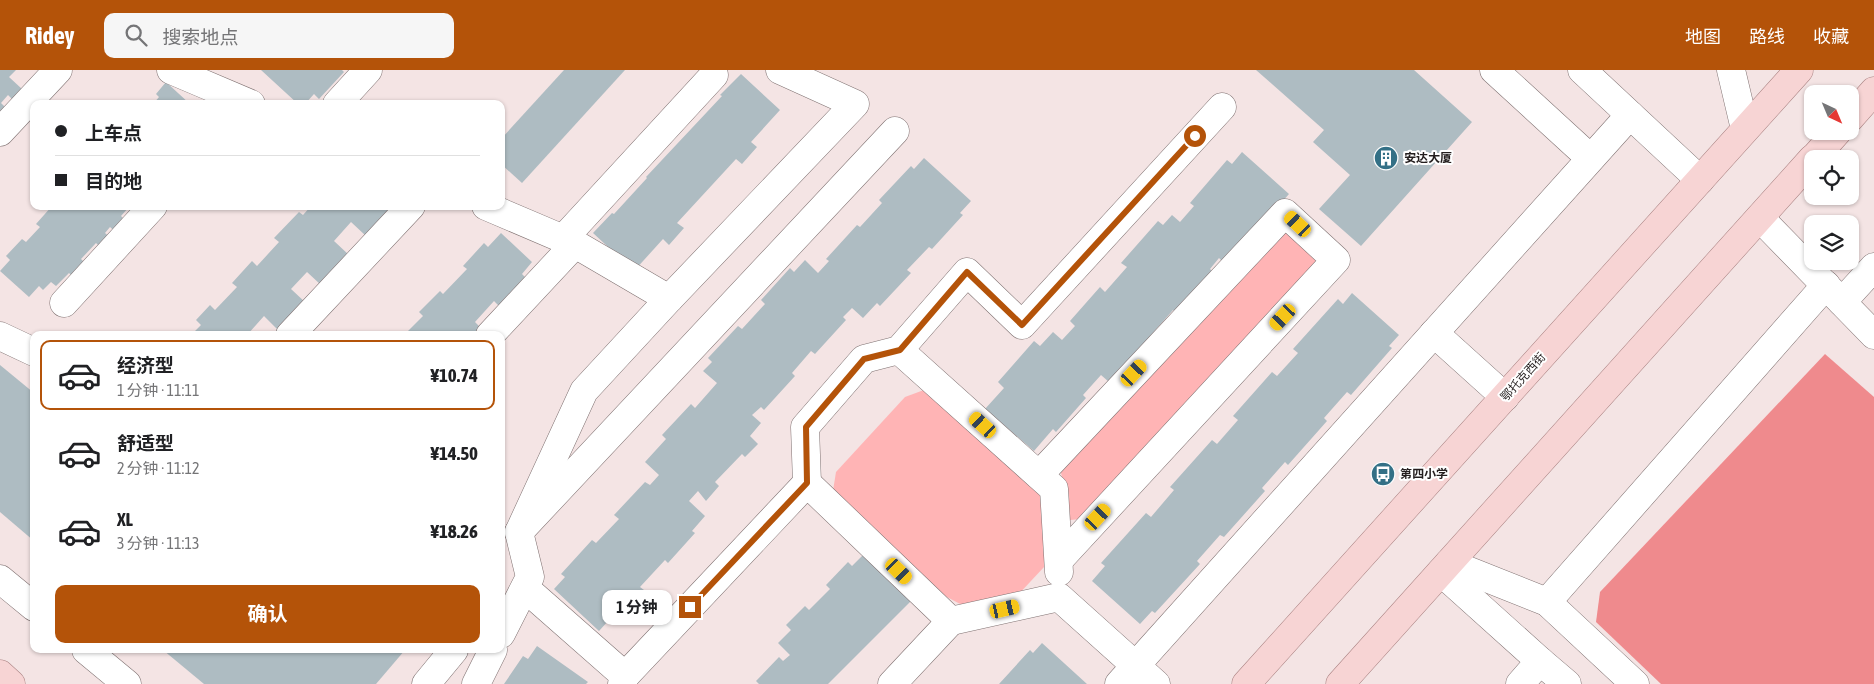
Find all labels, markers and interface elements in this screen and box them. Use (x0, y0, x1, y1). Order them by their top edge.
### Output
search box (104, 13, 454, 58)
icon: search (122, 21, 150, 49)
text: Ridey (25, 22, 74, 49)
text: 搜索地点 (162, 26, 238, 48)
text: 地图 (1685, 26, 1721, 47)
text: 路线 (1749, 26, 1785, 47)
text: 收藏 (1813, 26, 1849, 47)
north arrow (1804, 85, 1859, 140)
map controls (1804, 85, 1859, 270)
text: 上车点 (85, 122, 142, 144)
route start (1184, 125, 1206, 147)
building icon: 安达大厦 (1373, 145, 1399, 171)
button: locate (1804, 150, 1859, 205)
place label: 安达大厦 (1404, 151, 1452, 165)
text: 目的地 (85, 170, 142, 192)
car (1281, 208, 1314, 240)
button: layers (1804, 215, 1859, 270)
car (1267, 301, 1298, 333)
street label: 鄂托克西街 (1498, 350, 1548, 404)
icon: car (57, 353, 102, 398)
text: 经济型 (117, 354, 174, 376)
car (1118, 357, 1149, 389)
text: ¥10.74 (430, 364, 478, 386)
text: 1 分钟 · 11:11 (117, 381, 199, 399)
car (966, 409, 999, 441)
icon: car (57, 431, 102, 476)
text: 舒适型 (117, 432, 174, 454)
text: ¥14.50 (430, 442, 478, 464)
text: 2 分钟 · 11:12 (117, 459, 199, 477)
bus stop icon: 第四小学 (1370, 461, 1396, 487)
place label: 第四小学 (1400, 467, 1448, 481)
car (1082, 501, 1113, 533)
text: XL (117, 508, 133, 530)
icon: car (57, 509, 102, 554)
text: ¥18.26 (430, 520, 478, 542)
text: 3 分钟 · 11:13 (117, 534, 199, 552)
car (882, 555, 915, 587)
button: 确认 (55, 585, 480, 643)
callout: 1 分钟 (602, 590, 672, 624)
route end (679, 596, 701, 618)
text: 1 分钟 (616, 598, 658, 616)
car (988, 598, 1021, 620)

